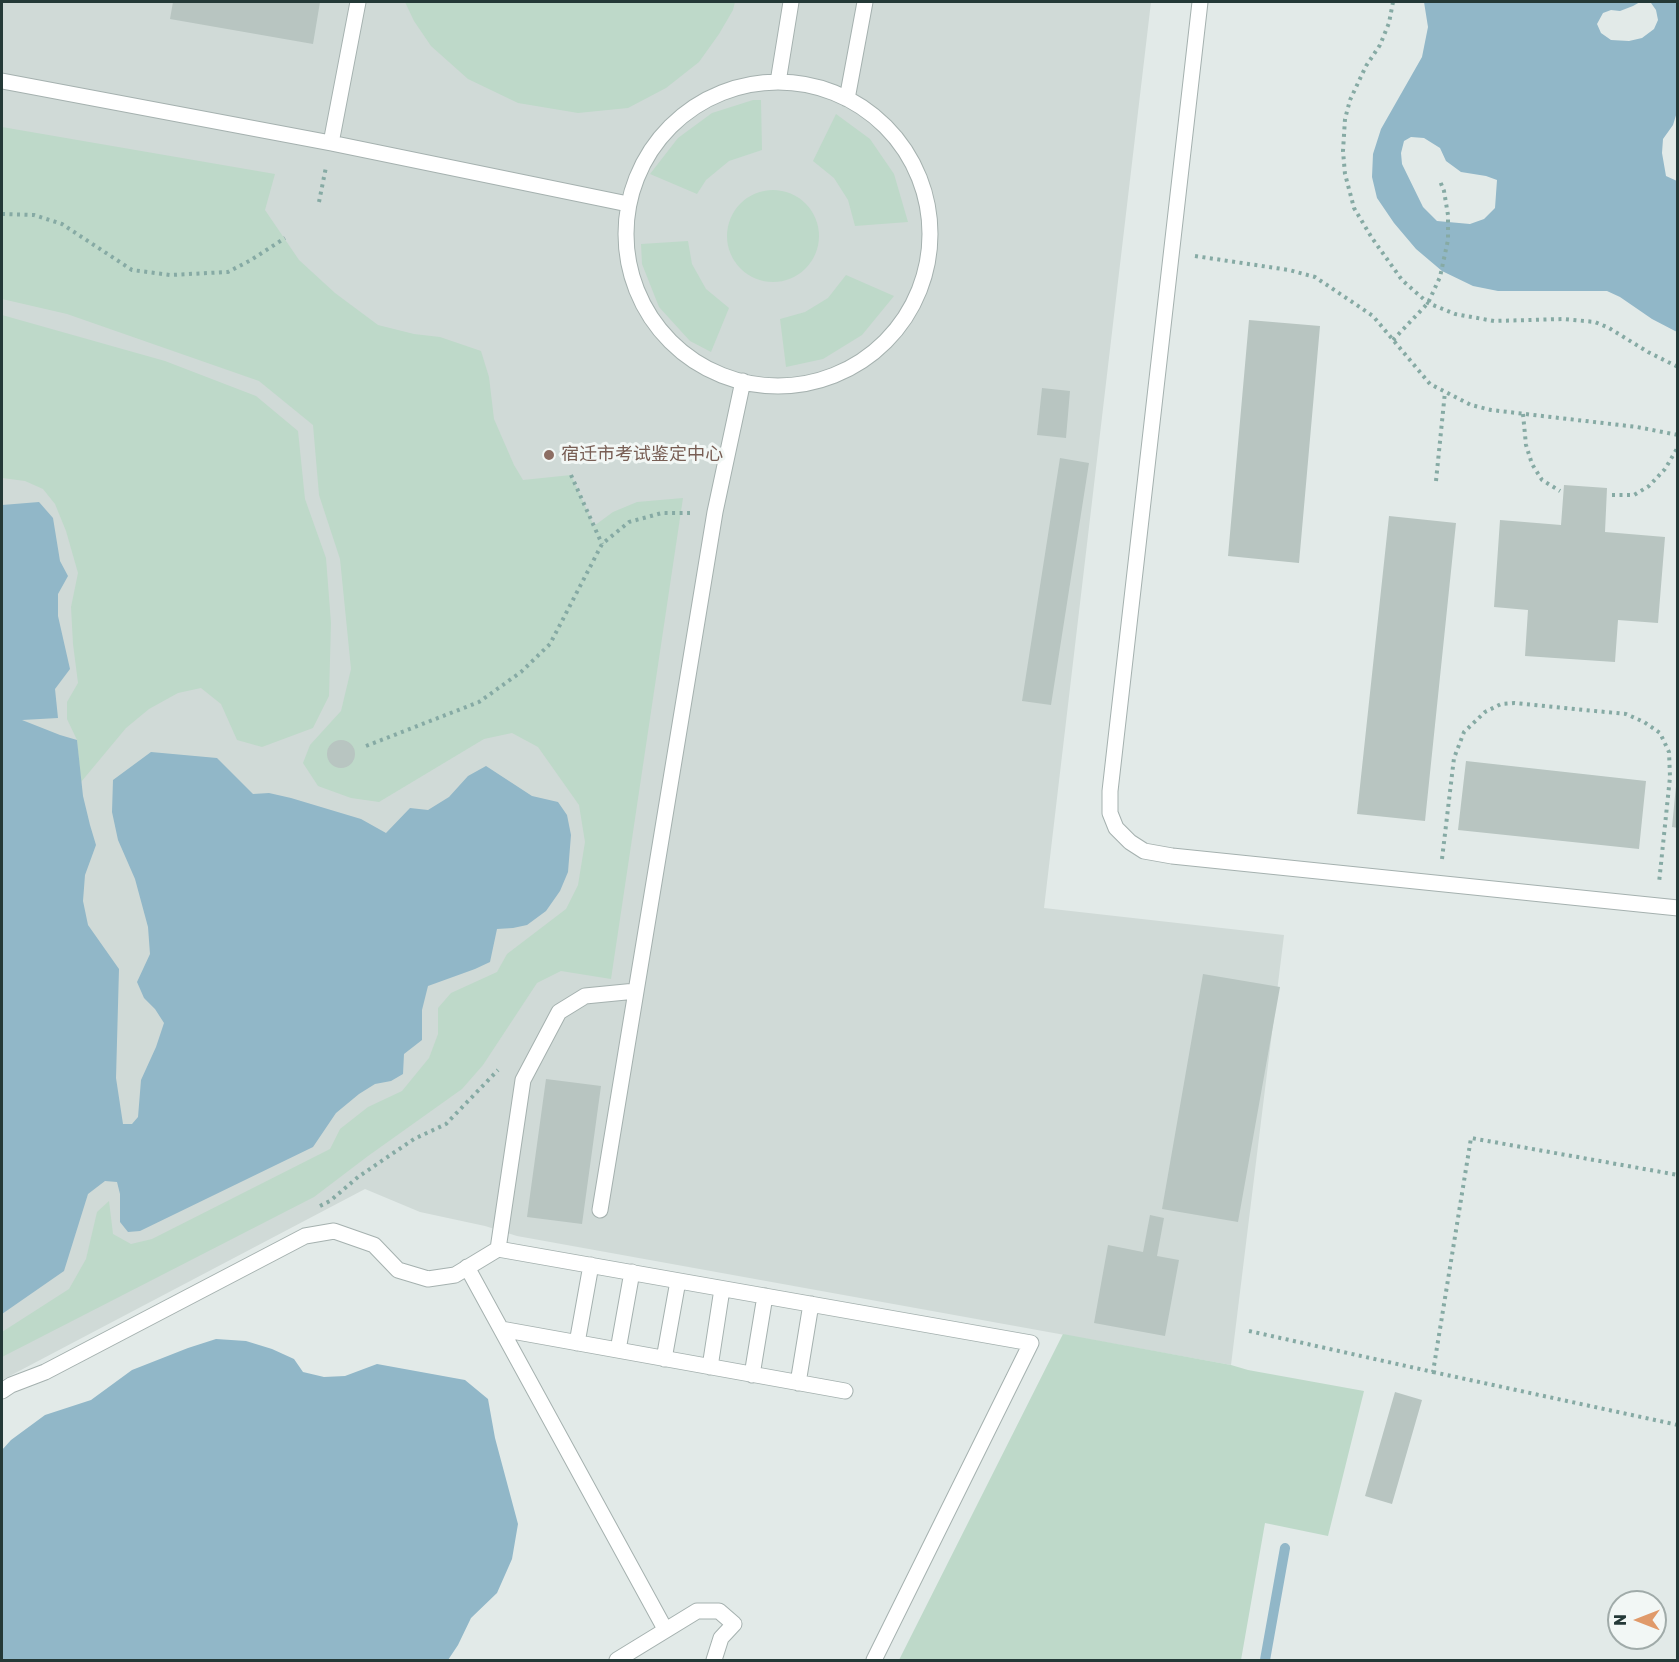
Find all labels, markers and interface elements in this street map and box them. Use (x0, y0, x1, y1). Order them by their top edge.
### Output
place label: 宿迁市考试鉴定中心 (561, 444, 723, 466)
marker: 宿迁市考试鉴定中心 (542, 448, 556, 462)
north arrow (1607, 1590, 1667, 1650)
text: N (1611, 1614, 1630, 1626)

